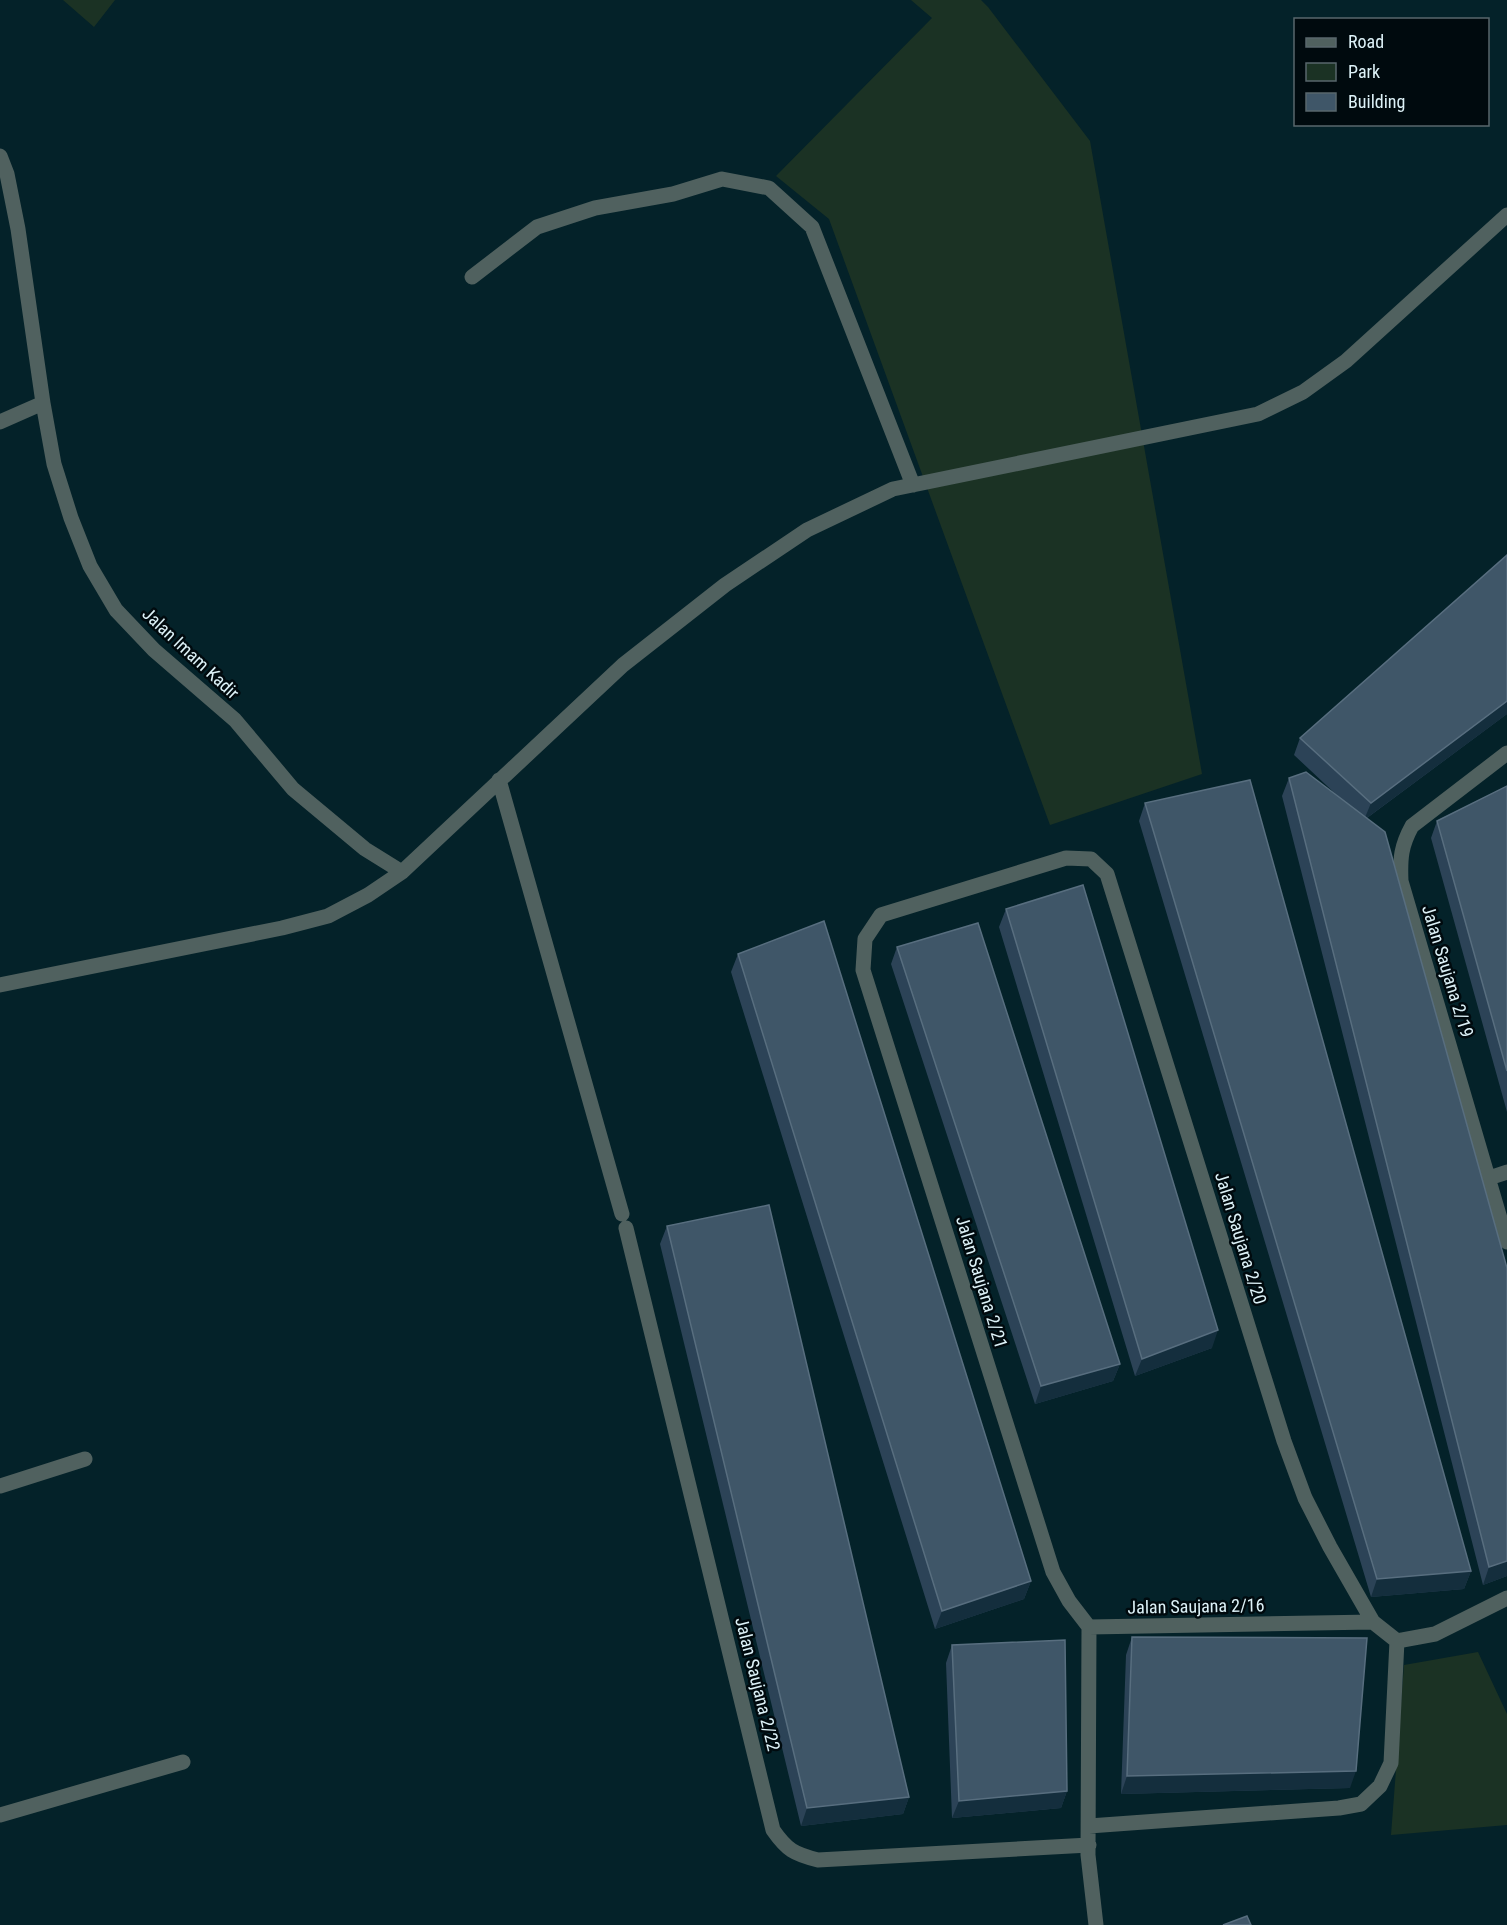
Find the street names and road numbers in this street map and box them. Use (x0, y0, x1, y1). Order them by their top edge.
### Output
street label: Jalan Imam Kadir (138, 603, 244, 703)
street label: Jalan Saujana 2/19 (1418, 902, 1478, 1040)
street label: Jalan Saujana 2/20 (1211, 1169, 1271, 1307)
street label: Jalan Saujana 2/21 (952, 1213, 1012, 1351)
street label: Jalan Saujana 2/16 (1127, 1594, 1265, 1618)
street label: Jalan Saujana 2/22 (731, 1615, 785, 1753)

